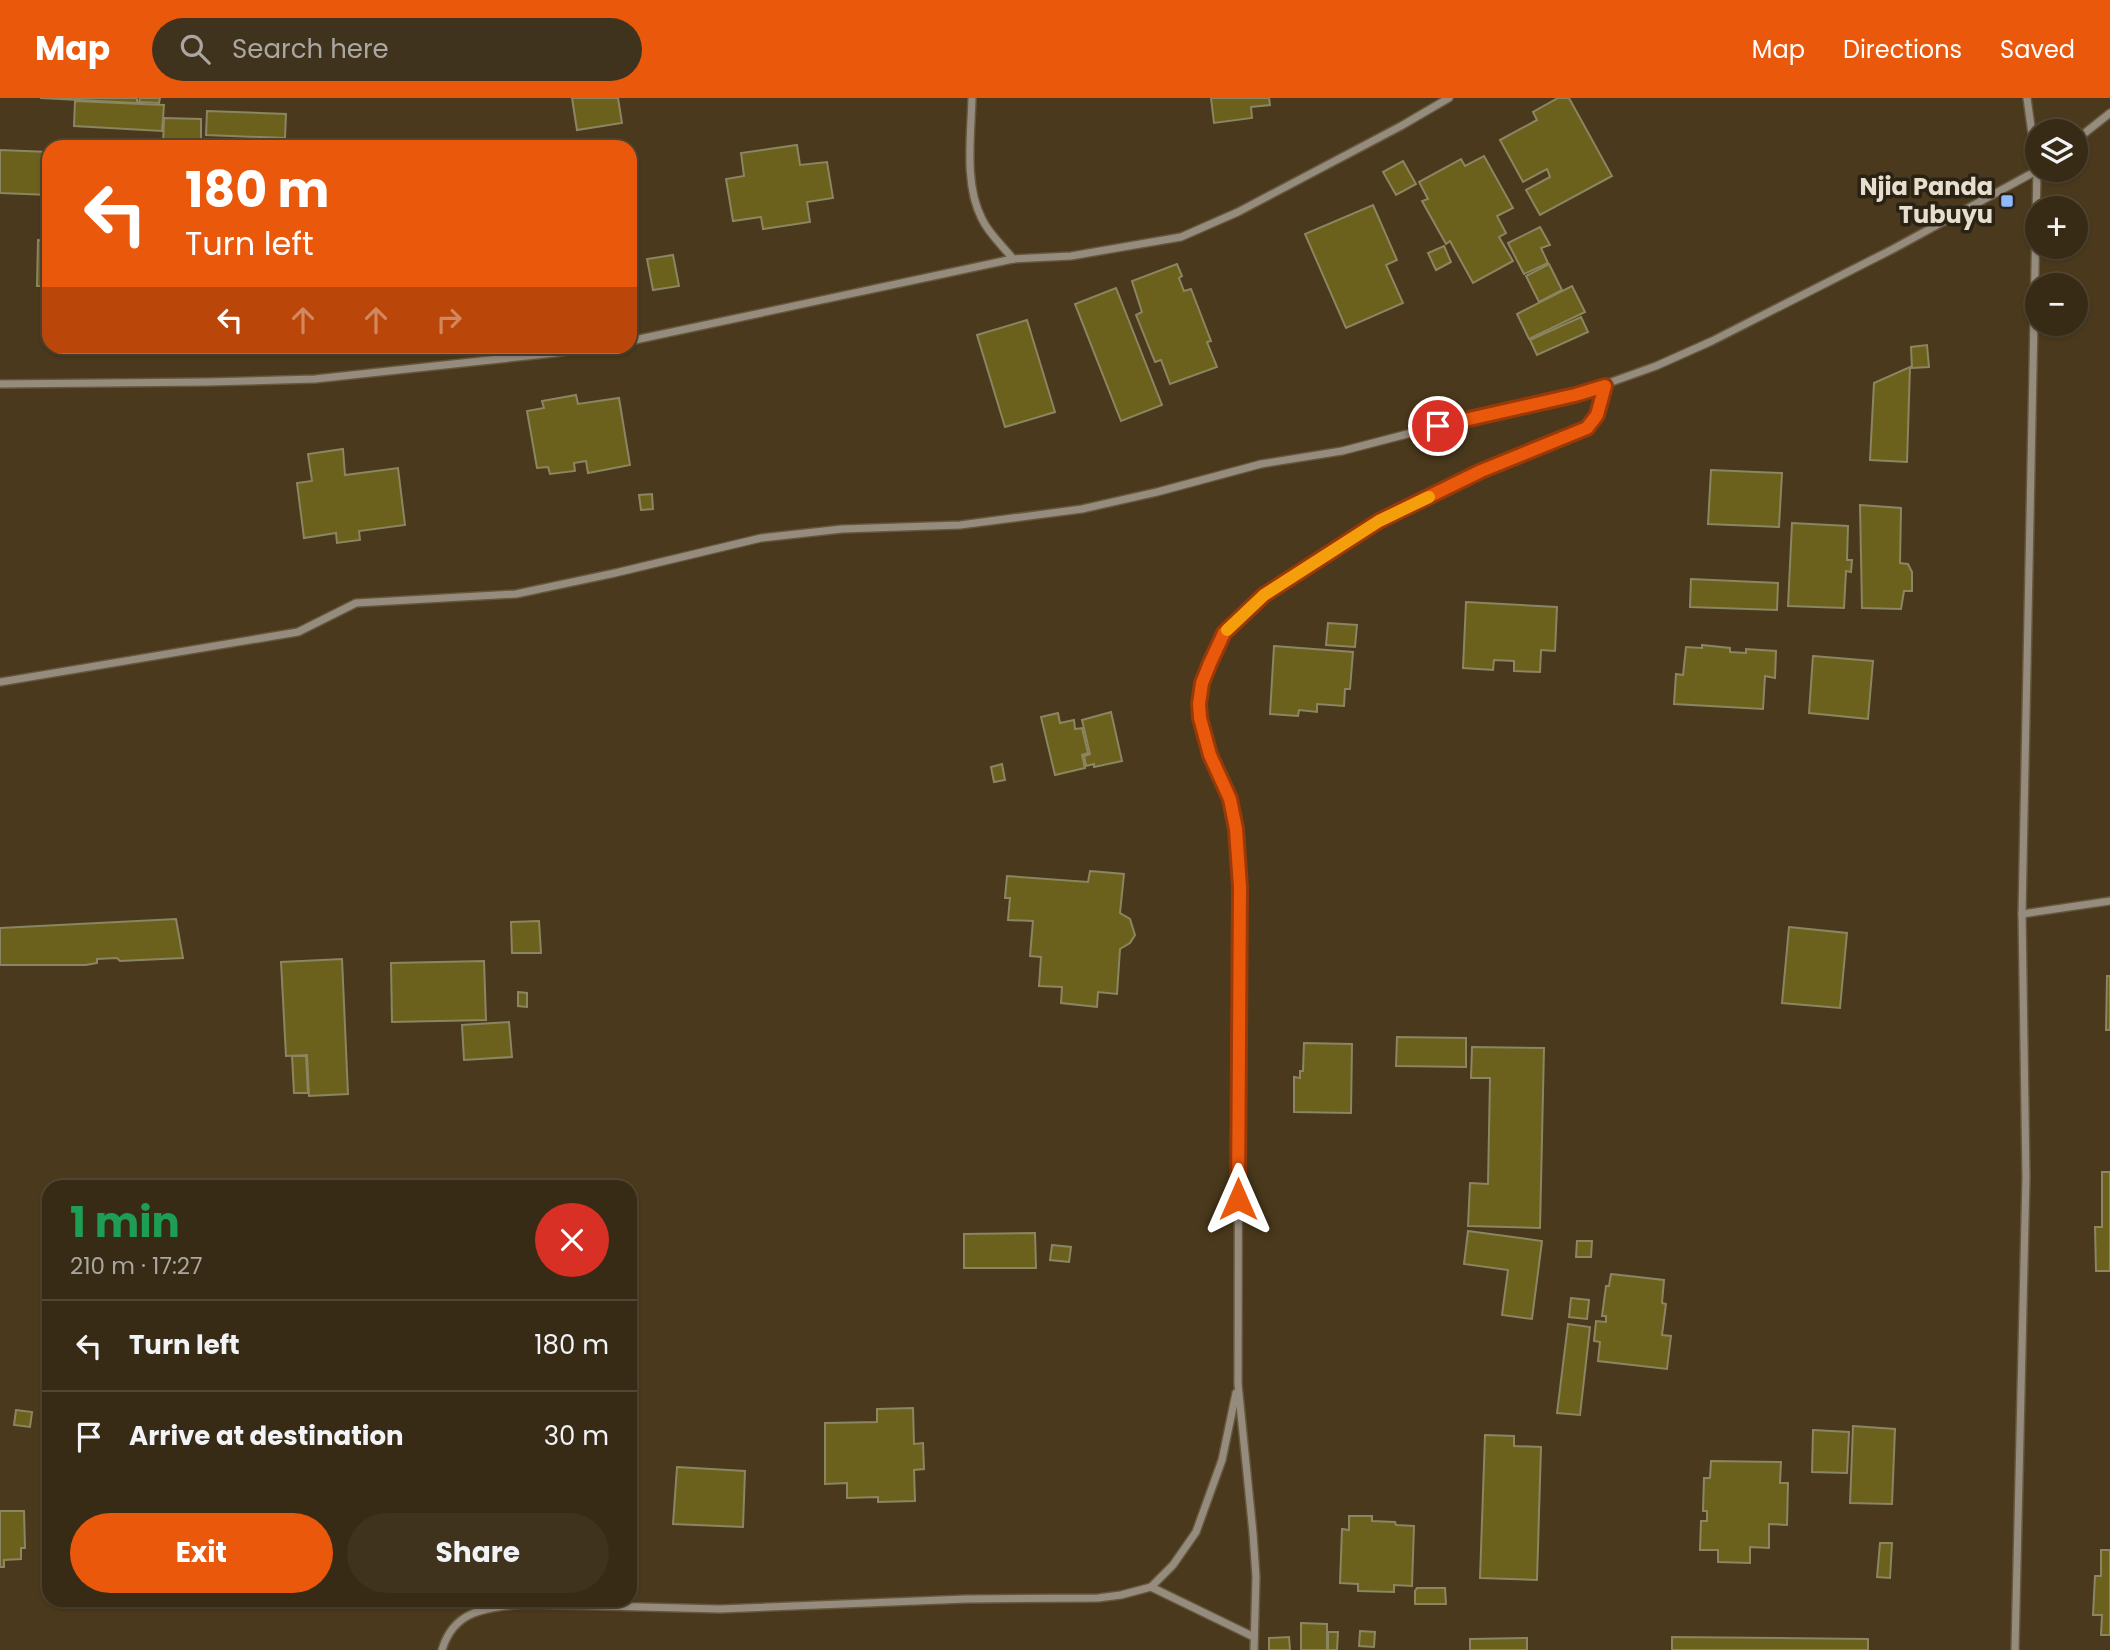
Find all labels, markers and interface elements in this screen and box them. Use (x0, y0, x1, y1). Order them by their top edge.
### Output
search box (152, 18, 642, 81)
text: Map (35, 25, 110, 72)
icon: search (176, 30, 214, 68)
text: Search here (232, 31, 389, 67)
text: Map (1752, 33, 1805, 66)
text: Directions (1843, 33, 1962, 66)
text: Saved (2000, 33, 2075, 66)
map controls (2025, 119, 2088, 336)
button: layers (2025, 119, 2088, 182)
text: 180 m (185, 156, 329, 224)
icon: left (70, 168, 161, 259)
place label: Njia Panda Tubuyu (1859, 170, 1993, 231)
marker: Njia Panda Tubuyu (1999, 193, 2015, 209)
button: + (2025, 196, 2088, 259)
text: Turn left (185, 221, 314, 266)
button: − (2025, 273, 2088, 336)
icon: left (211, 301, 249, 339)
icon: ahead (284, 301, 322, 339)
icon: ahead (357, 301, 395, 339)
icon: right (430, 301, 468, 339)
pin (1408, 396, 1468, 456)
icon: arrive (1419, 407, 1457, 445)
position arrow (1201, 1162, 1275, 1236)
text: 1 min (70, 1193, 180, 1252)
button: close (535, 1203, 609, 1277)
text: 210 m · 17:27 (70, 1250, 203, 1282)
icon: left (70, 1327, 108, 1365)
text: Turn left (129, 1327, 240, 1363)
text: 180 m (534, 1327, 609, 1363)
icon: arrive (70, 1418, 108, 1456)
text: Arrive at destination (129, 1418, 404, 1454)
text: 30 m (544, 1418, 609, 1454)
button: Exit (70, 1513, 333, 1593)
button: Share (347, 1513, 609, 1593)

